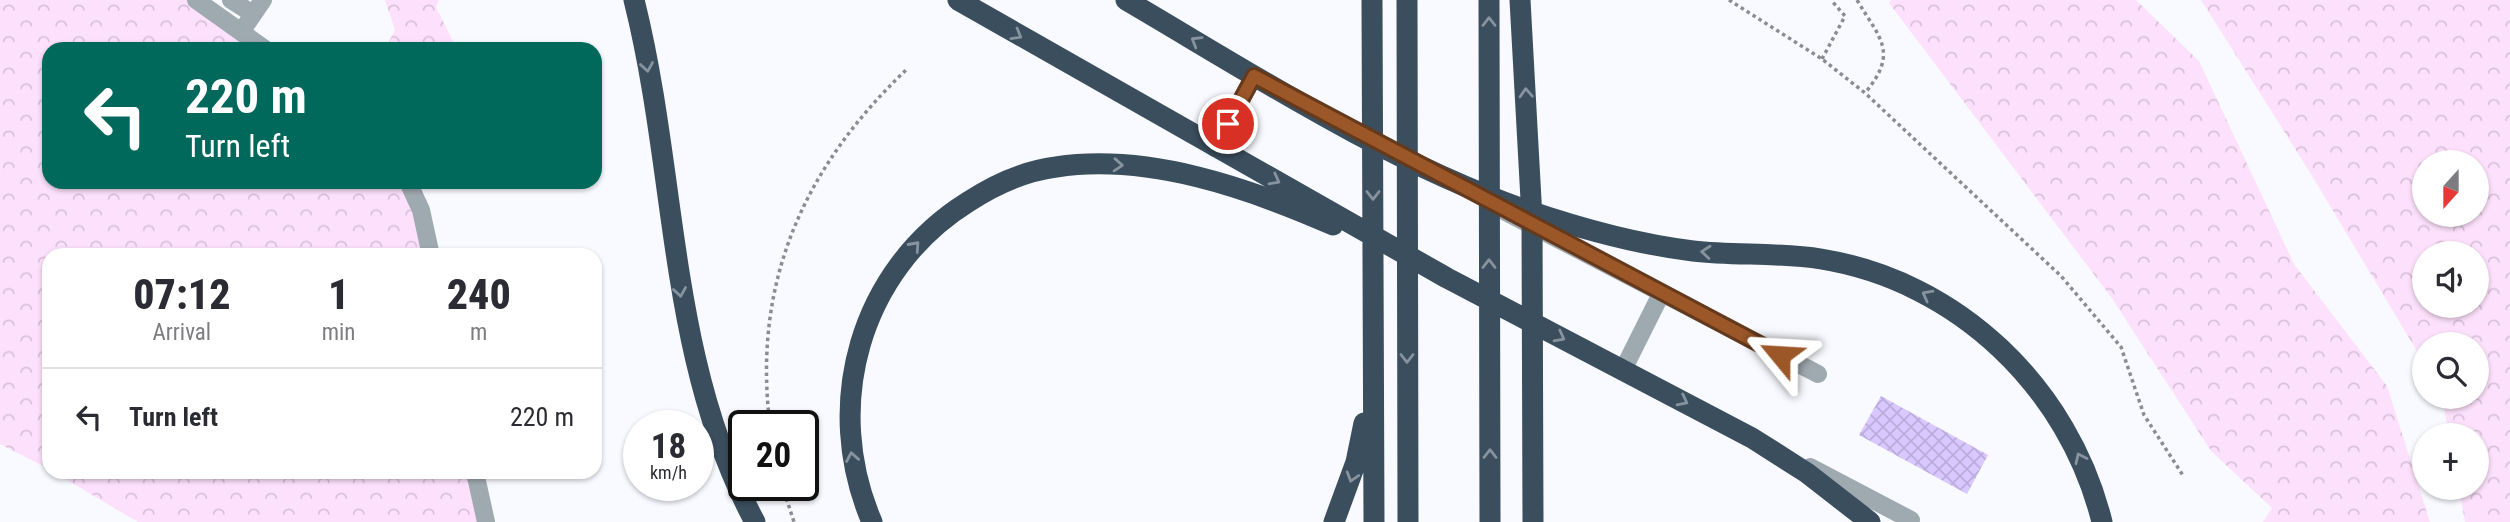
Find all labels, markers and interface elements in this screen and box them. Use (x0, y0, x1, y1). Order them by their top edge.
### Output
one-way arrow (1481, 16, 1497, 27)
one-way arrow (1009, 27, 1022, 40)
one-way arrow (1190, 36, 1203, 49)
one-way arrow (639, 61, 654, 73)
text: 220 m (185, 68, 307, 125)
icon: left (70, 70, 161, 161)
one-way arrow (1519, 87, 1534, 98)
pin (1198, 94, 1258, 154)
icon: arrive (1209, 105, 1247, 143)
text: Turn left (185, 127, 290, 165)
north arrow (2412, 150, 2488, 228)
map controls (2412, 150, 2489, 500)
one-way arrow (1113, 157, 1124, 172)
one-way arrow (1268, 172, 1281, 185)
one-way arrow (1365, 190, 1381, 201)
one-way arrow (907, 241, 919, 254)
button: sound (2412, 241, 2489, 318)
one-way arrow (1700, 245, 1711, 260)
one-way arrow (1481, 259, 1497, 269)
text: 07:12 (133, 270, 230, 319)
text: 1 (328, 270, 349, 319)
text: 240 (447, 270, 511, 319)
one-way arrow (672, 286, 687, 298)
one-way arrow (1922, 290, 1934, 303)
position arrow (1743, 318, 1817, 392)
text: Arrival (153, 319, 211, 346)
text: min (322, 319, 355, 346)
text: m (470, 319, 487, 346)
one-way arrow (1553, 329, 1566, 342)
button: search (2412, 332, 2489, 409)
one-way arrow (1399, 353, 1415, 363)
one-way arrow (1676, 393, 1688, 406)
icon: left (70, 398, 108, 436)
text: Turn left (129, 402, 218, 432)
text: 220 m (510, 402, 574, 432)
speed limit sign: 20 (728, 410, 819, 501)
button: + (2412, 423, 2489, 500)
text: 18 (651, 426, 686, 467)
one-way arrow (1482, 448, 1498, 459)
one-way arrow (845, 451, 860, 463)
one-way arrow (2074, 453, 2088, 465)
text: km/h (650, 462, 687, 483)
one-way arrow (1345, 470, 1360, 482)

